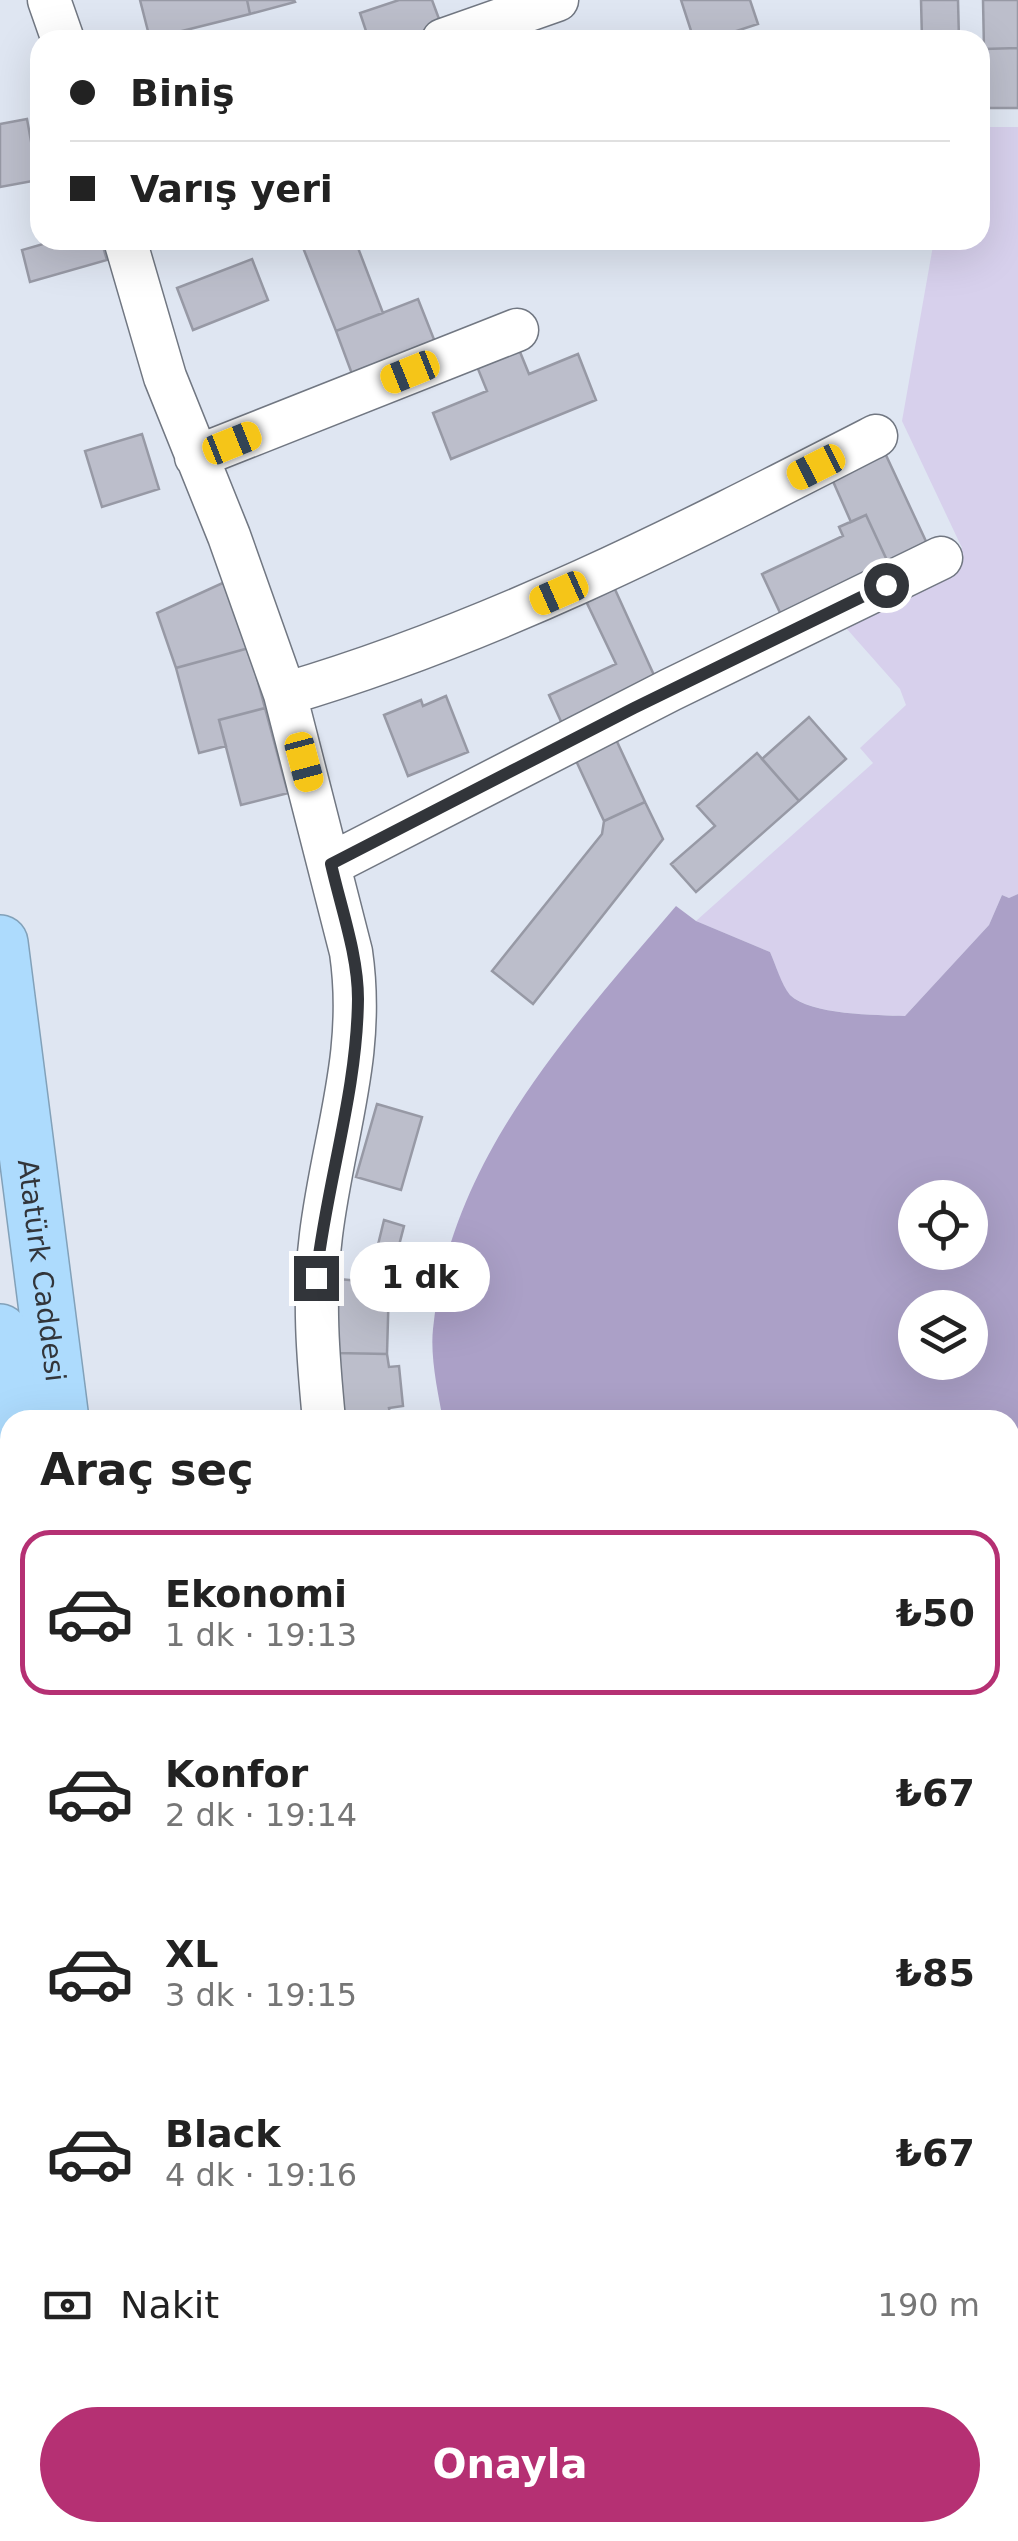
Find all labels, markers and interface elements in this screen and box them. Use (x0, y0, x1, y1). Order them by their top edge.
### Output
text: Biniş (130, 71, 235, 115)
text: Varış yeri (130, 167, 333, 211)
car (377, 347, 443, 397)
car (199, 418, 265, 468)
car (782, 440, 850, 494)
route start (864, 563, 909, 608)
car (525, 567, 593, 619)
car (282, 729, 326, 795)
street label: Atatürk Caddesi (11, 1157, 72, 1384)
map controls (898, 1180, 988, 1380)
button: locate (898, 1180, 988, 1270)
callout: 1 dk (351, 1243, 491, 1313)
route end (294, 1256, 339, 1301)
text: 1 dk (381, 1258, 459, 1296)
button: layers (898, 1290, 988, 1380)
text: Araç seç (40, 1443, 254, 1496)
icon: car (45, 1568, 135, 1658)
text: Ekonomi (165, 1572, 347, 1616)
text: ₺50 (896, 1591, 975, 1635)
text: 1 dk · 19:13 (165, 1616, 357, 1654)
icon: car (45, 1748, 135, 1838)
text: Konfor (165, 1752, 308, 1796)
text: ₺67 (896, 1771, 975, 1815)
text: 2 dk · 19:14 (165, 1796, 357, 1834)
icon: car (45, 1928, 135, 2018)
text: XL (165, 1932, 219, 1976)
text: ₺85 (896, 1951, 975, 1995)
text: 3 dk · 19:15 (165, 1976, 357, 2014)
icon: car (45, 2108, 135, 2198)
text: Black (165, 2112, 280, 2156)
text: ₺67 (896, 2131, 975, 2175)
text: 4 dk · 19:16 (165, 2156, 357, 2194)
icon: cash (40, 2278, 95, 2333)
text: Nakit (120, 2283, 219, 2327)
text: 190 m (878, 2286, 980, 2324)
button: Onayla (40, 2407, 980, 2522)

